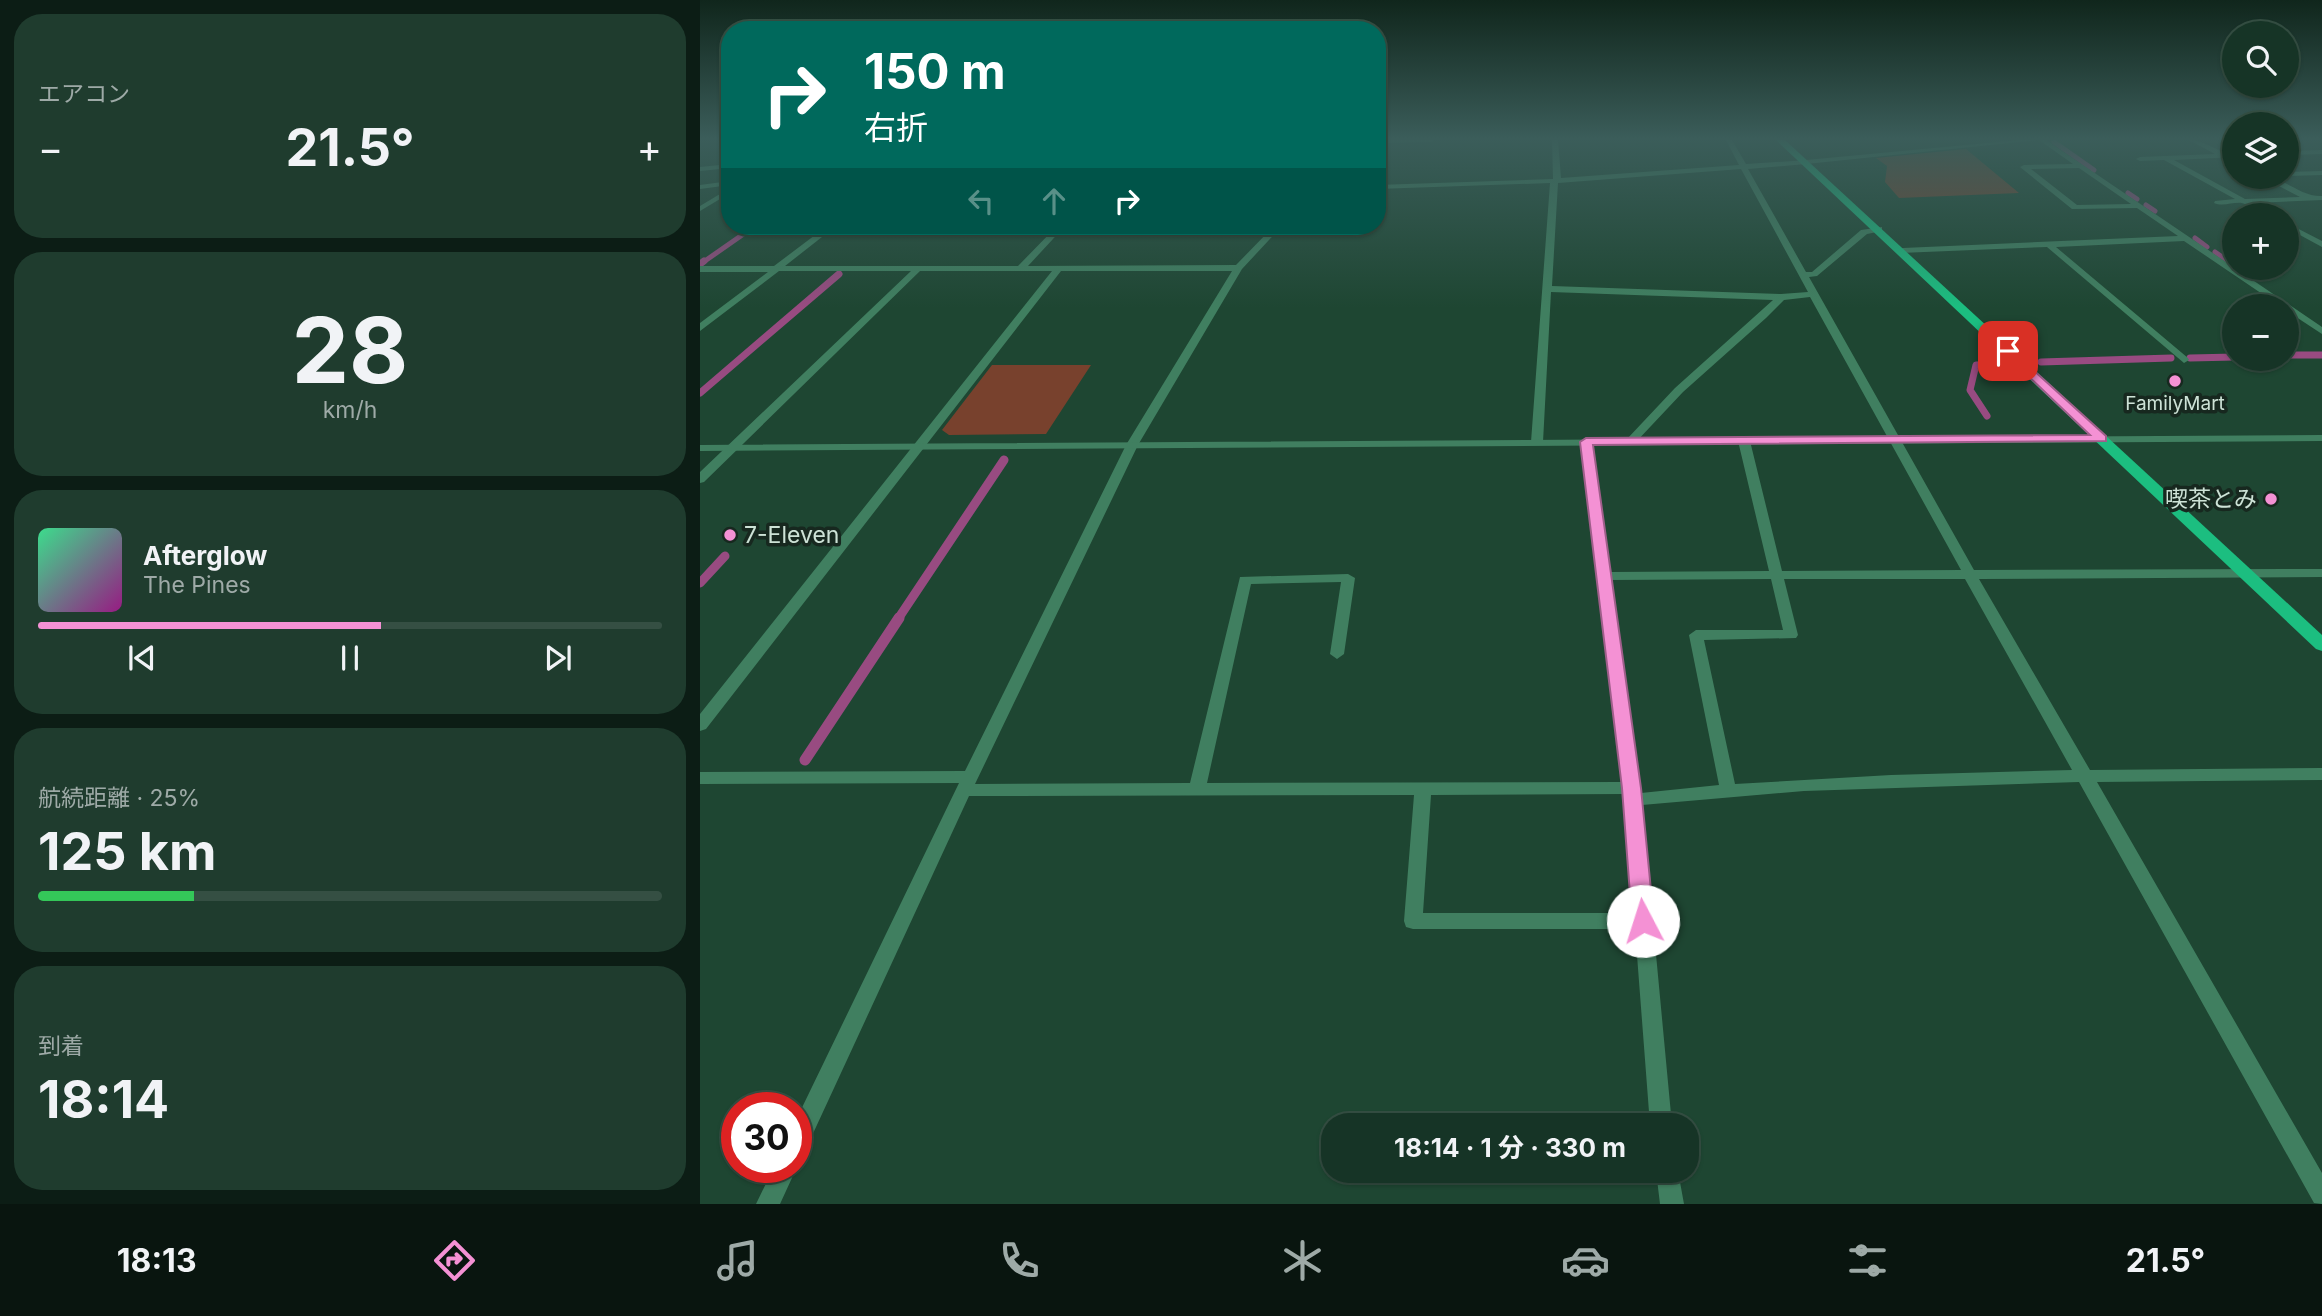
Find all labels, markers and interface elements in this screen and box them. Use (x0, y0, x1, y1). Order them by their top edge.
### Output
map controls (2222, 21, 2299, 371)
button: search (2222, 21, 2299, 98)
text: 150 m (864, 42, 1006, 101)
icon: right (749, 49, 840, 140)
text: エアコン (38, 80, 130, 108)
text: 右折 (864, 108, 928, 147)
button: layers (2222, 112, 2299, 189)
text: 21.5° (285, 116, 415, 179)
text: − (38, 125, 63, 171)
text: + (637, 125, 662, 171)
icon: left (962, 182, 1000, 220)
icon: ahead (1035, 182, 1073, 220)
icon: right (1108, 182, 1146, 220)
button: + (2222, 203, 2299, 280)
button: − (2222, 294, 2299, 371)
text: 28 (292, 295, 408, 405)
pin (1978, 321, 2038, 381)
icon: arrive (1989, 332, 2027, 370)
marker: FamilyMart (2167, 373, 2183, 389)
place label: FamilyMart (2125, 392, 2225, 415)
text: km/h (323, 396, 377, 424)
place label: 喫茶とみ (2165, 485, 2257, 513)
marker: 喫茶とみ (2263, 491, 2279, 507)
place label: 7-Eleven (744, 521, 839, 549)
marker: 7-Eleven (722, 527, 738, 543)
text: Afterglow (143, 540, 267, 571)
text: The Pines (143, 571, 251, 599)
icon: previous (123, 639, 161, 677)
icon: pause (331, 639, 369, 677)
icon: next (539, 639, 577, 677)
text: 航続距離 · 25% (38, 784, 200, 812)
text: 125 km (38, 820, 216, 883)
position arrow (1606, 884, 1680, 958)
text: 到着 (38, 1032, 84, 1060)
text: 18:14 (38, 1068, 169, 1131)
speed limit sign: 30 (721, 1092, 812, 1183)
text: 18:14 · 1 分 · 330 m (1394, 1132, 1626, 1163)
icon: directions (430, 1236, 479, 1285)
icon: music (713, 1236, 762, 1285)
icon: phone (995, 1236, 1044, 1285)
icon: climate (1278, 1236, 1327, 1285)
icon: car (1561, 1236, 1610, 1285)
icon: filters (1843, 1236, 1892, 1285)
text: 18:13 (117, 1241, 197, 1280)
text: 21.5° (2126, 1241, 2205, 1280)

